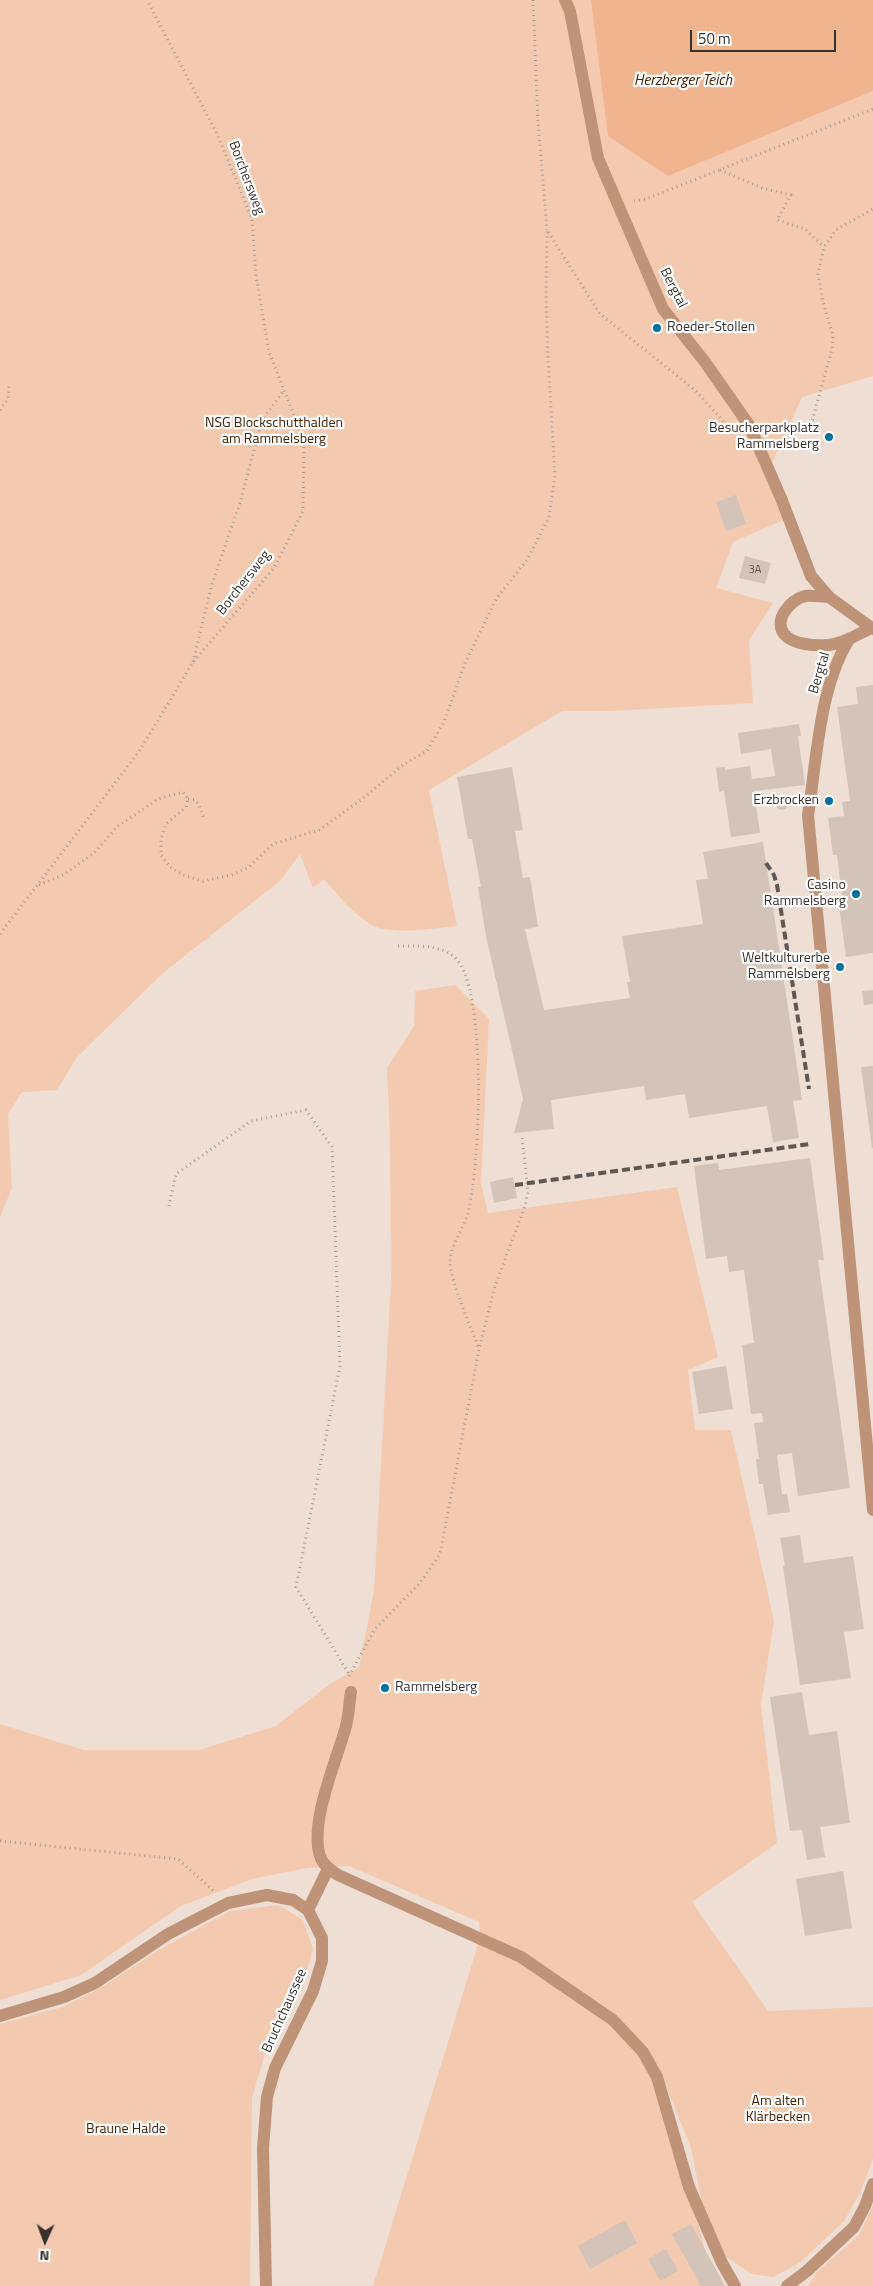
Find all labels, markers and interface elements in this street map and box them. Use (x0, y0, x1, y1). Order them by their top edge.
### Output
scale bar (693, 20, 839, 52)
text: 50 m (698, 27, 731, 50)
water label: Herzberger Teich (634, 72, 732, 90)
street label: Borchersweg (224, 139, 268, 217)
street label: Bergtal (656, 265, 690, 311)
place label: Roeder-Stollen (667, 320, 755, 336)
marker: Roeder-Stollen (651, 322, 663, 334)
park label: NSG Blockschutthalden am Rammelsberg (205, 416, 343, 448)
place label: Besucherparkplatz Rammelsberg (709, 421, 819, 454)
marker: Besucherparkplatz Rammelsberg (823, 431, 835, 443)
street label: Borchersweg (214, 547, 274, 619)
house number: 3A (749, 563, 761, 577)
street label: Bergtal (806, 650, 834, 696)
place label: Erzbrocken (753, 793, 819, 809)
marker: Erzbrocken (823, 795, 835, 807)
place label: Casino Rammelsberg (764, 878, 846, 910)
marker: Casino Rammelsberg (850, 888, 862, 900)
place label: Weltkulturerbe Rammelsberg (742, 951, 830, 984)
marker: Weltkulturerbe Rammelsberg (834, 961, 846, 973)
place label: Rammelsberg (395, 1680, 477, 1696)
marker: Rammelsberg (379, 1682, 391, 1694)
street label: Bruchchaussee (259, 1967, 311, 2055)
park label: Am alten Klärbecken (746, 2094, 810, 2126)
park label: Braune Halde (86, 2122, 166, 2138)
north arrow (20, 2216, 70, 2266)
text: N (39, 2246, 50, 2267)

